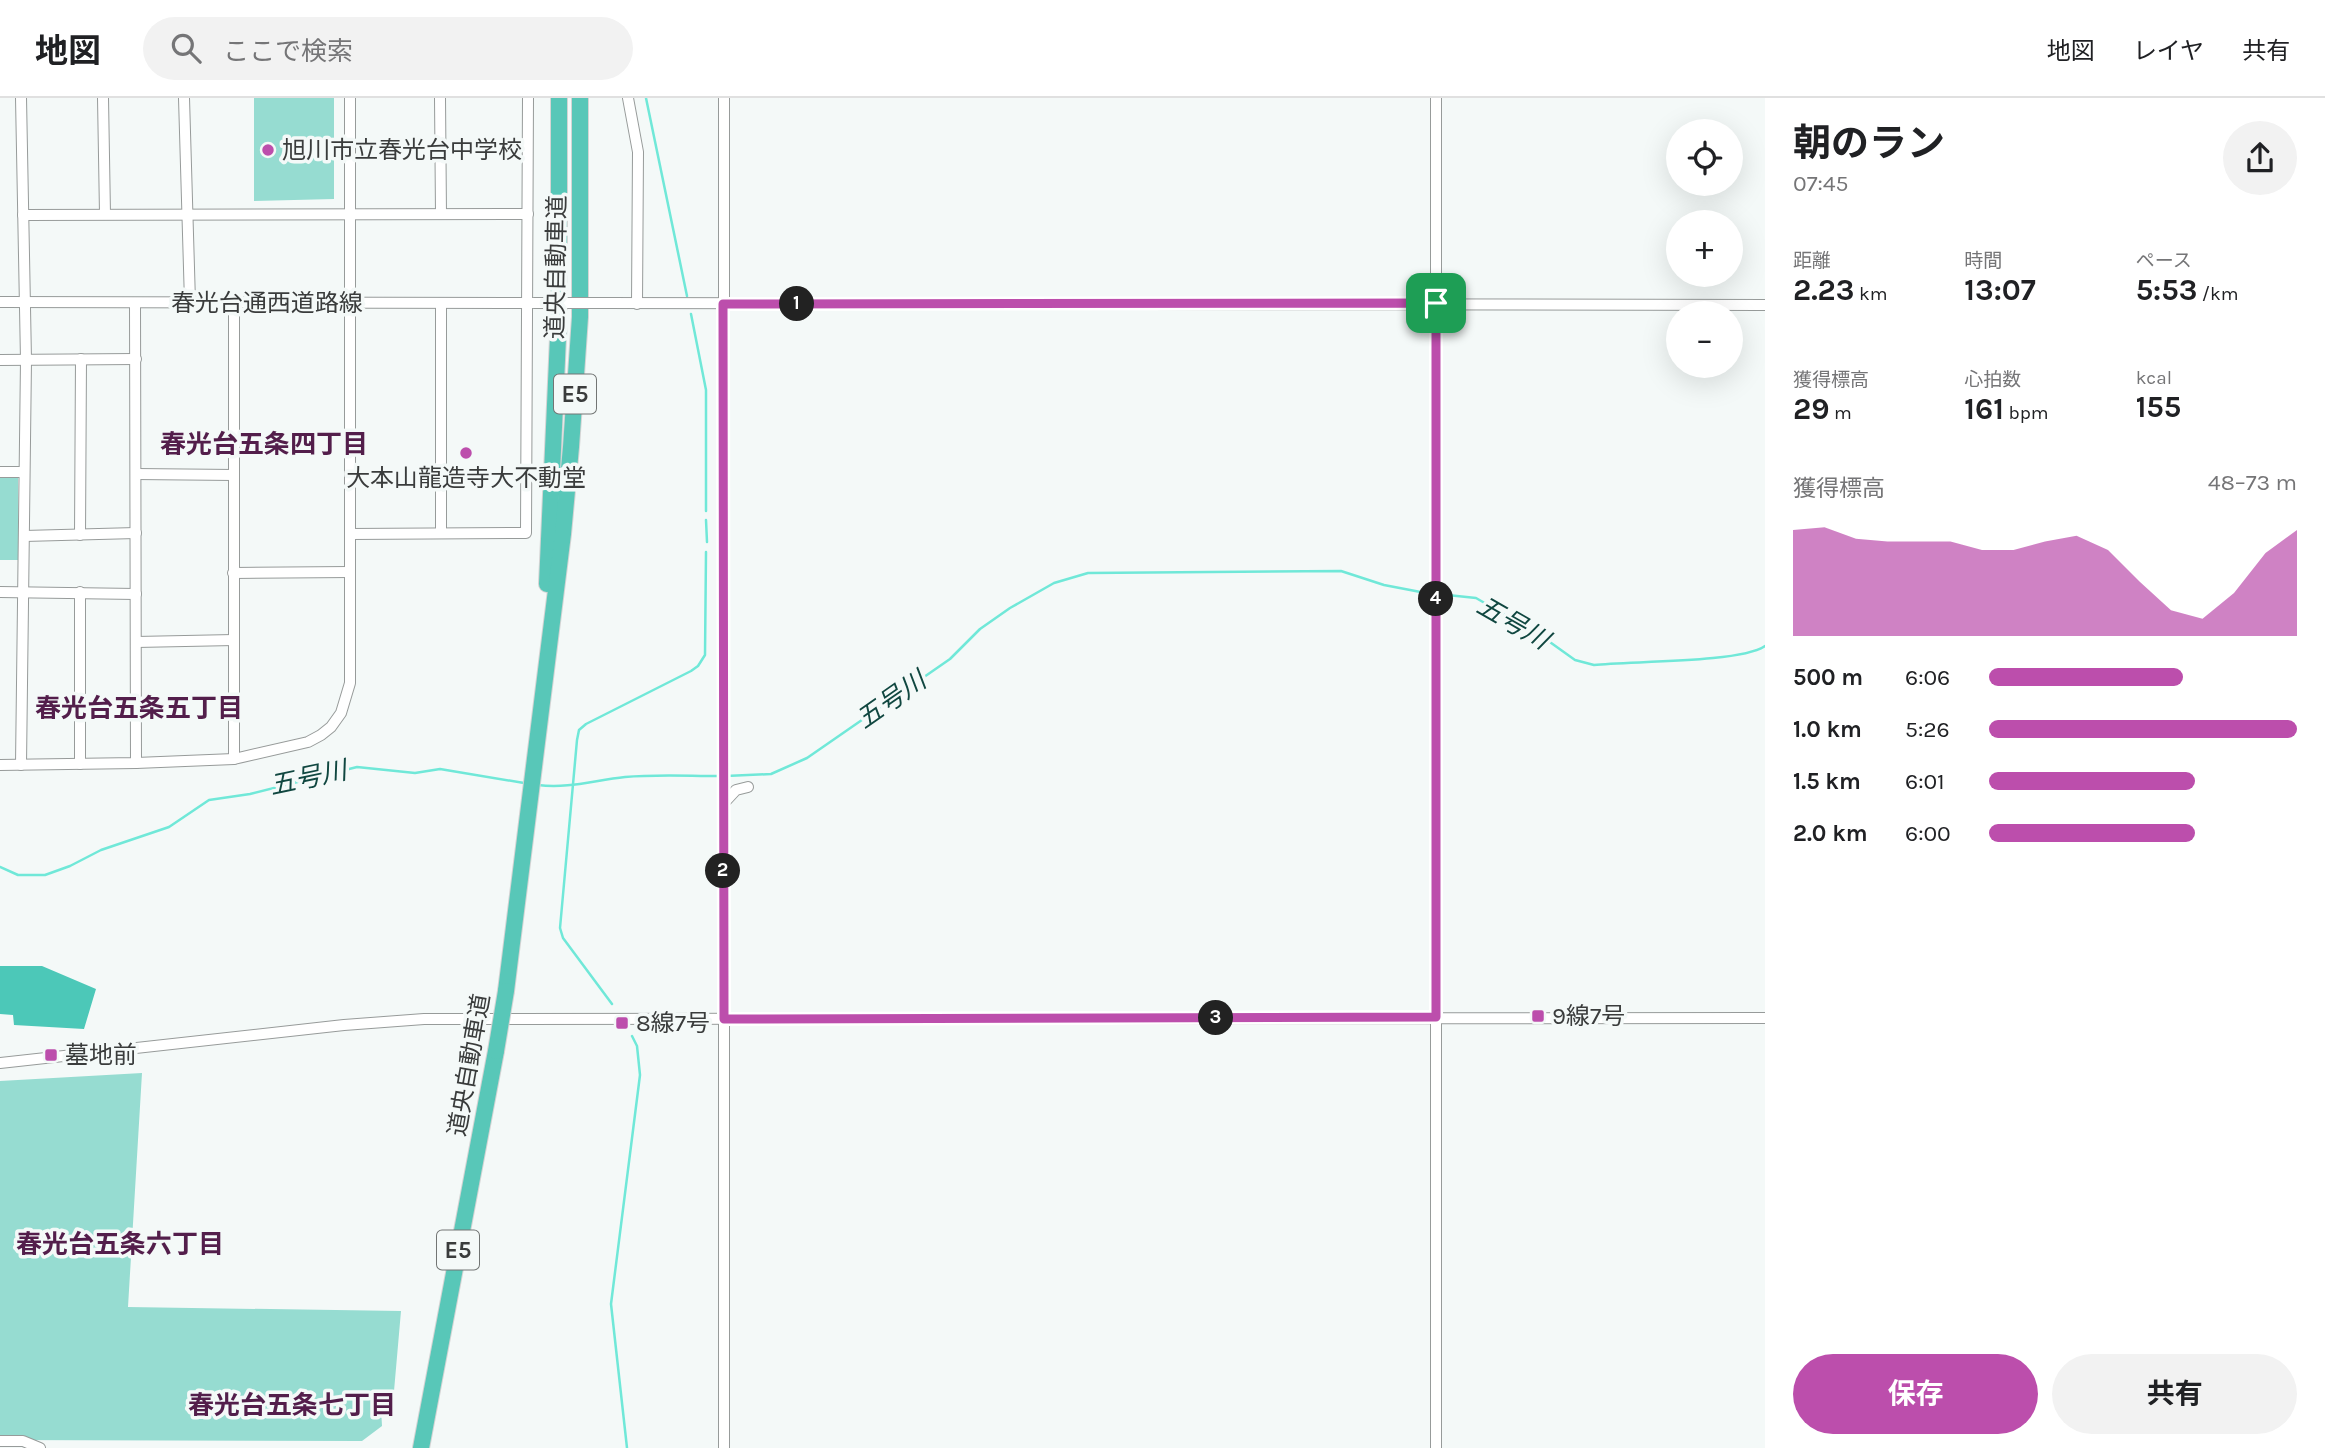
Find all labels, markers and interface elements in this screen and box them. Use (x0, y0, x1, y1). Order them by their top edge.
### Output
search box (143, 17, 633, 80)
icon: search (167, 29, 205, 67)
text: 地図 (35, 32, 101, 70)
text: ここで検索 (223, 36, 353, 67)
text: 地図 (2047, 37, 2095, 65)
text: レイヤ (2133, 37, 2204, 65)
text: 共有 (2242, 37, 2290, 65)
map controls (1666, 119, 1743, 378)
button: locate (1666, 119, 1743, 196)
text: 朝のラン (1793, 121, 1945, 166)
button: share (2223, 121, 2297, 195)
place label: 旭川市立春光台中学校 (282, 136, 522, 164)
marker: 旭川市立春光台中学校 (260, 142, 276, 158)
text: 07:45 (1793, 170, 1849, 197)
street label: 道央自動車道 (541, 195, 571, 339)
button: + (1666, 210, 1743, 287)
text: 距離 (1793, 250, 1831, 272)
text: 時間 (1964, 250, 2002, 272)
text: ペース (2136, 250, 2192, 272)
text: 2.23 (1793, 272, 1854, 308)
text: 13:07 (1964, 272, 2036, 308)
text: 5:53 (2136, 272, 2197, 308)
pin (1406, 273, 1466, 333)
text: km (1854, 283, 1887, 305)
text: /km (2197, 283, 2239, 305)
icon: arrive (1417, 284, 1455, 322)
pin: 1 (780, 286, 814, 322)
street label: 春光台通西道路線 (171, 289, 363, 317)
text: 1 (793, 292, 800, 314)
button: − (1666, 301, 1743, 378)
text: kcal (2136, 367, 2172, 389)
text: 獲得標高 (1793, 369, 1869, 391)
text: 心拍数 (1964, 369, 2021, 391)
road number: E5 (554, 374, 596, 414)
text: 155 (2136, 389, 2181, 425)
text: 29 (1793, 391, 1829, 427)
text: 161 (1964, 391, 2004, 427)
text: m (1829, 402, 1852, 424)
text: bpm (2004, 402, 2049, 424)
district label: 春光台五条四丁目 (160, 429, 368, 460)
marker: 大本山龍造寺大不動堂 (458, 445, 474, 461)
place label: 大本山龍造寺大不動堂 (346, 464, 586, 492)
text: 48–73 m (2208, 469, 2297, 496)
text: 獲得標高 (1793, 475, 1885, 502)
pin: 4 (1418, 582, 1454, 616)
text: 4 (1430, 587, 1441, 609)
water label: 五号川 (1471, 590, 1557, 657)
water label: 五号川 (850, 663, 934, 735)
text: 500 m (1793, 664, 1863, 691)
text: 6:06 (1905, 664, 1950, 691)
district label: 春光台五条五丁目 (35, 693, 243, 724)
text: 1.0 km (1793, 716, 1862, 743)
text: 5:26 (1905, 716, 1950, 743)
water label: 五号川 (267, 754, 352, 801)
text: 1.5 km (1793, 768, 1861, 795)
text: 6:01 (1905, 768, 1945, 795)
text: 2.0 km (1793, 820, 1868, 847)
text: 6:00 (1905, 820, 1951, 847)
pin: 2 (706, 854, 740, 888)
text: 2 (717, 859, 728, 881)
street label: 道央自動車道 (443, 992, 495, 1138)
pin: 3 (1198, 1000, 1234, 1035)
place label: 9線7号 (1552, 1002, 1625, 1030)
text: 3 (1210, 1006, 1221, 1028)
marker: 9線7号 (1530, 1008, 1546, 1024)
place label: 8線7号 (636, 1009, 710, 1037)
marker: 8線7号 (614, 1015, 630, 1031)
place label: 墓地前 (65, 1041, 137, 1069)
marker: 墓地前 (43, 1047, 59, 1063)
district label: 春光台五条六丁目 (16, 1229, 224, 1260)
road number: E5 (437, 1231, 479, 1270)
button: 保存 (1793, 1354, 2038, 1434)
button: 共有 (2052, 1354, 2297, 1434)
district label: 春光台五条七丁目 (188, 1390, 396, 1421)

